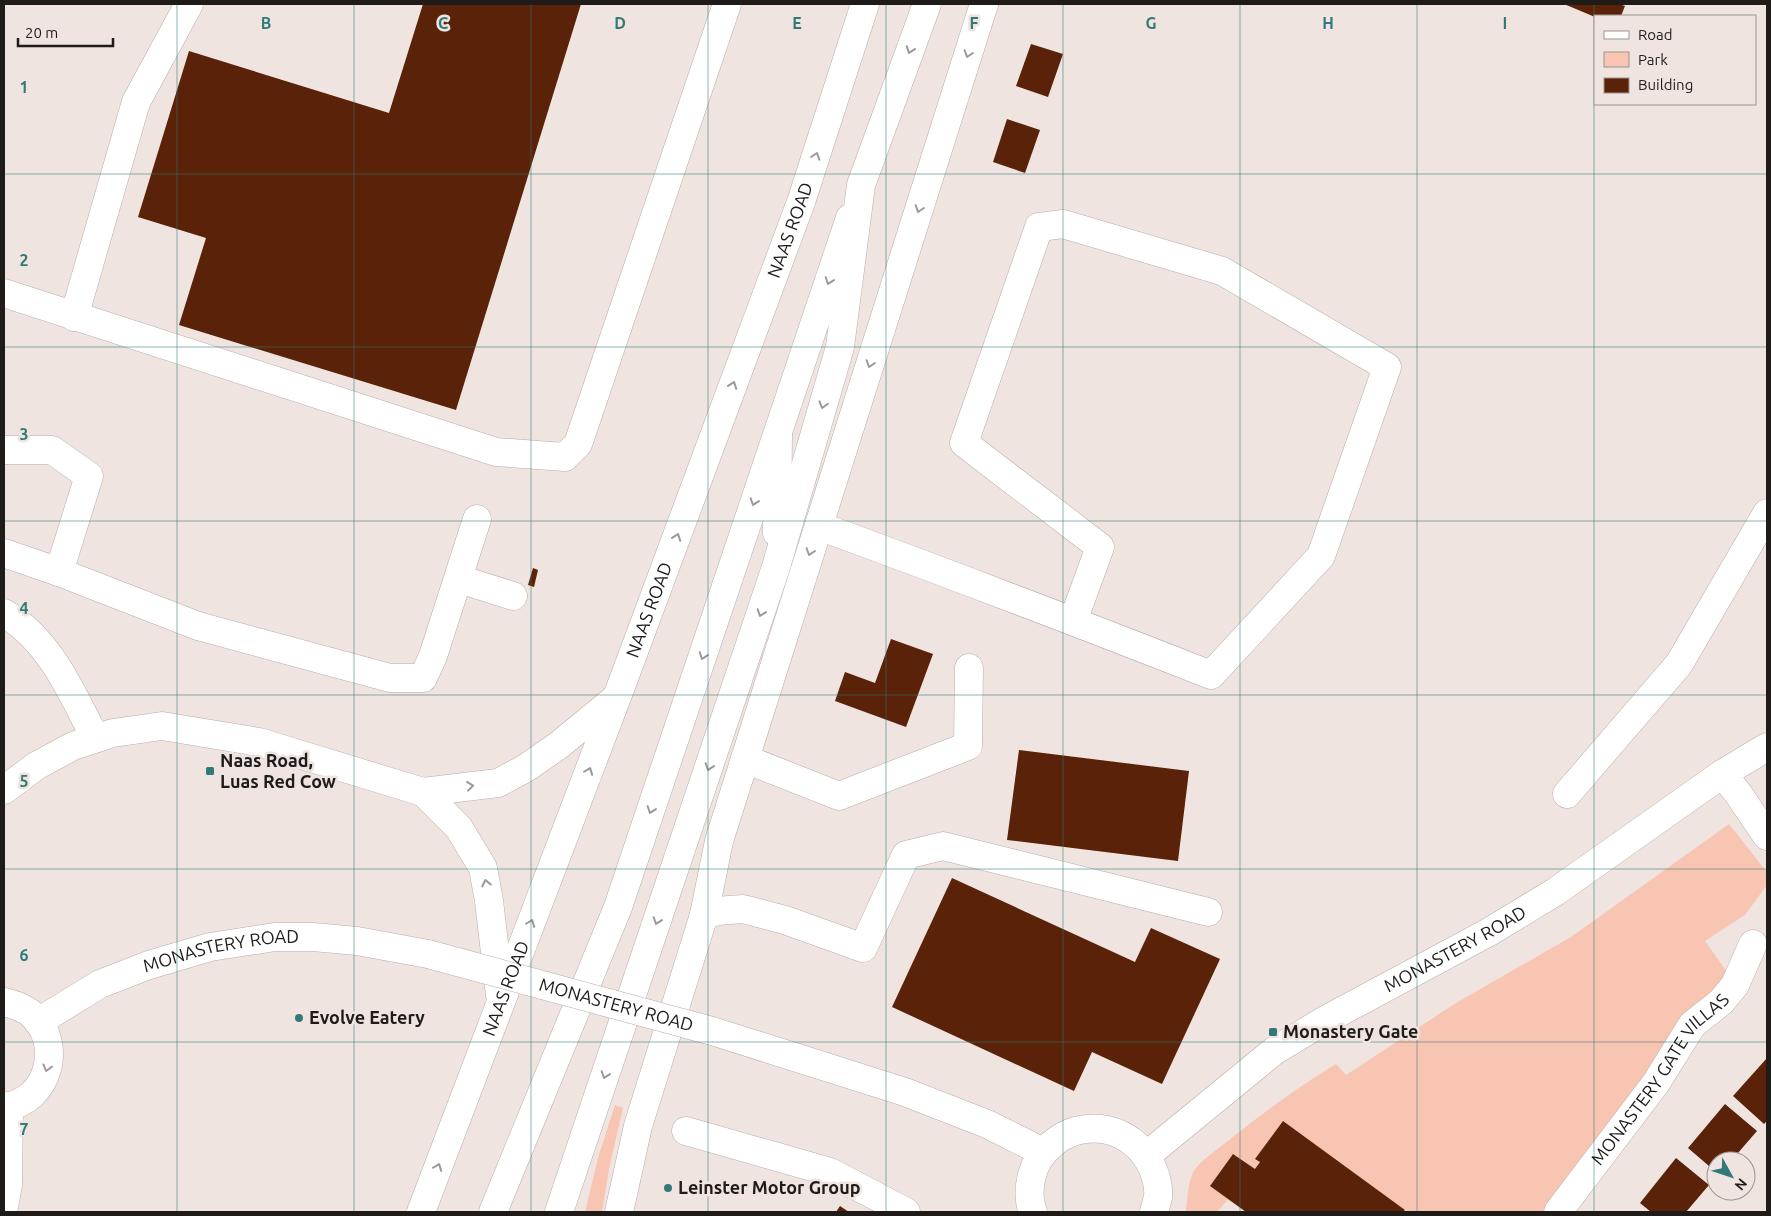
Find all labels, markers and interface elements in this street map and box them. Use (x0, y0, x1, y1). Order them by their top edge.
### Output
text: B (261, 14, 271, 32)
text: C (438, 14, 448, 32)
text: D (614, 14, 626, 32)
text: E (792, 14, 802, 32)
text: F (970, 14, 979, 32)
text: G (1145, 14, 1157, 32)
text: H (1322, 14, 1334, 32)
text: I (1503, 14, 1507, 32)
scale bar (18, 15, 112, 47)
legend (1594, 15, 1756, 105)
text: 20 m (25, 24, 58, 41)
text: Road (1638, 26, 1673, 43)
one-way arrow (906, 45, 916, 53)
one-way arrow (964, 49, 974, 57)
text: Park (1638, 51, 1668, 68)
text: Building (1638, 76, 1693, 93)
text: 1 (19, 78, 29, 96)
one-way arrow (810, 152, 820, 160)
street label: NAAS ROAD (763, 180, 816, 280)
one-way arrow (915, 204, 925, 212)
text: 2 (19, 251, 29, 269)
one-way arrow (825, 277, 835, 285)
one-way arrow (866, 359, 876, 367)
one-way arrow (727, 381, 737, 389)
one-way arrow (819, 401, 829, 409)
text: 3 (19, 425, 29, 443)
one-way arrow (750, 497, 760, 505)
one-way arrow (671, 533, 681, 542)
one-way arrow (806, 547, 816, 556)
street label: NAAS ROAD (622, 559, 675, 660)
text: 4 (19, 599, 29, 617)
one-way arrow (757, 608, 767, 617)
one-way arrow (698, 651, 708, 659)
place label: Naas Road, Luas Red Cow (220, 750, 336, 791)
one-way arrow (705, 762, 715, 771)
marker: Naas Road, Luas Red Cow (204, 765, 216, 777)
one-way arrow (583, 767, 593, 776)
text: 5 (19, 772, 29, 790)
one-way arrow (466, 781, 474, 792)
one-way arrow (647, 805, 657, 813)
one-way arrow (481, 879, 492, 888)
street label: MONASTERY ROAD (1380, 901, 1529, 996)
one-way arrow (653, 916, 663, 925)
one-way arrow (525, 919, 535, 928)
street label: MONASTERY ROAD (140, 926, 299, 975)
street label: NAAS ROAD (478, 938, 532, 1039)
text: 6 (19, 946, 29, 964)
street label: MONASTERY ROAD (537, 974, 696, 1035)
street label: MONASTERY GATE VILLAS (1586, 989, 1732, 1168)
place label: Evolve Eatery (309, 1007, 425, 1027)
marker: Evolve Eatery (293, 1012, 305, 1024)
place label: Monastery Gate (1283, 1021, 1418, 1041)
marker: Monastery Gate (1267, 1026, 1279, 1038)
one-way arrow (42, 1063, 53, 1072)
one-way arrow (601, 1070, 611, 1079)
text: 7 (19, 1120, 29, 1138)
north arrow (1706, 1151, 1756, 1201)
one-way arrow (432, 1163, 442, 1171)
text: N (1731, 1175, 1750, 1194)
place label: Leinster Motor Group (678, 1177, 861, 1197)
marker: Leinster Motor Group (662, 1182, 674, 1194)

